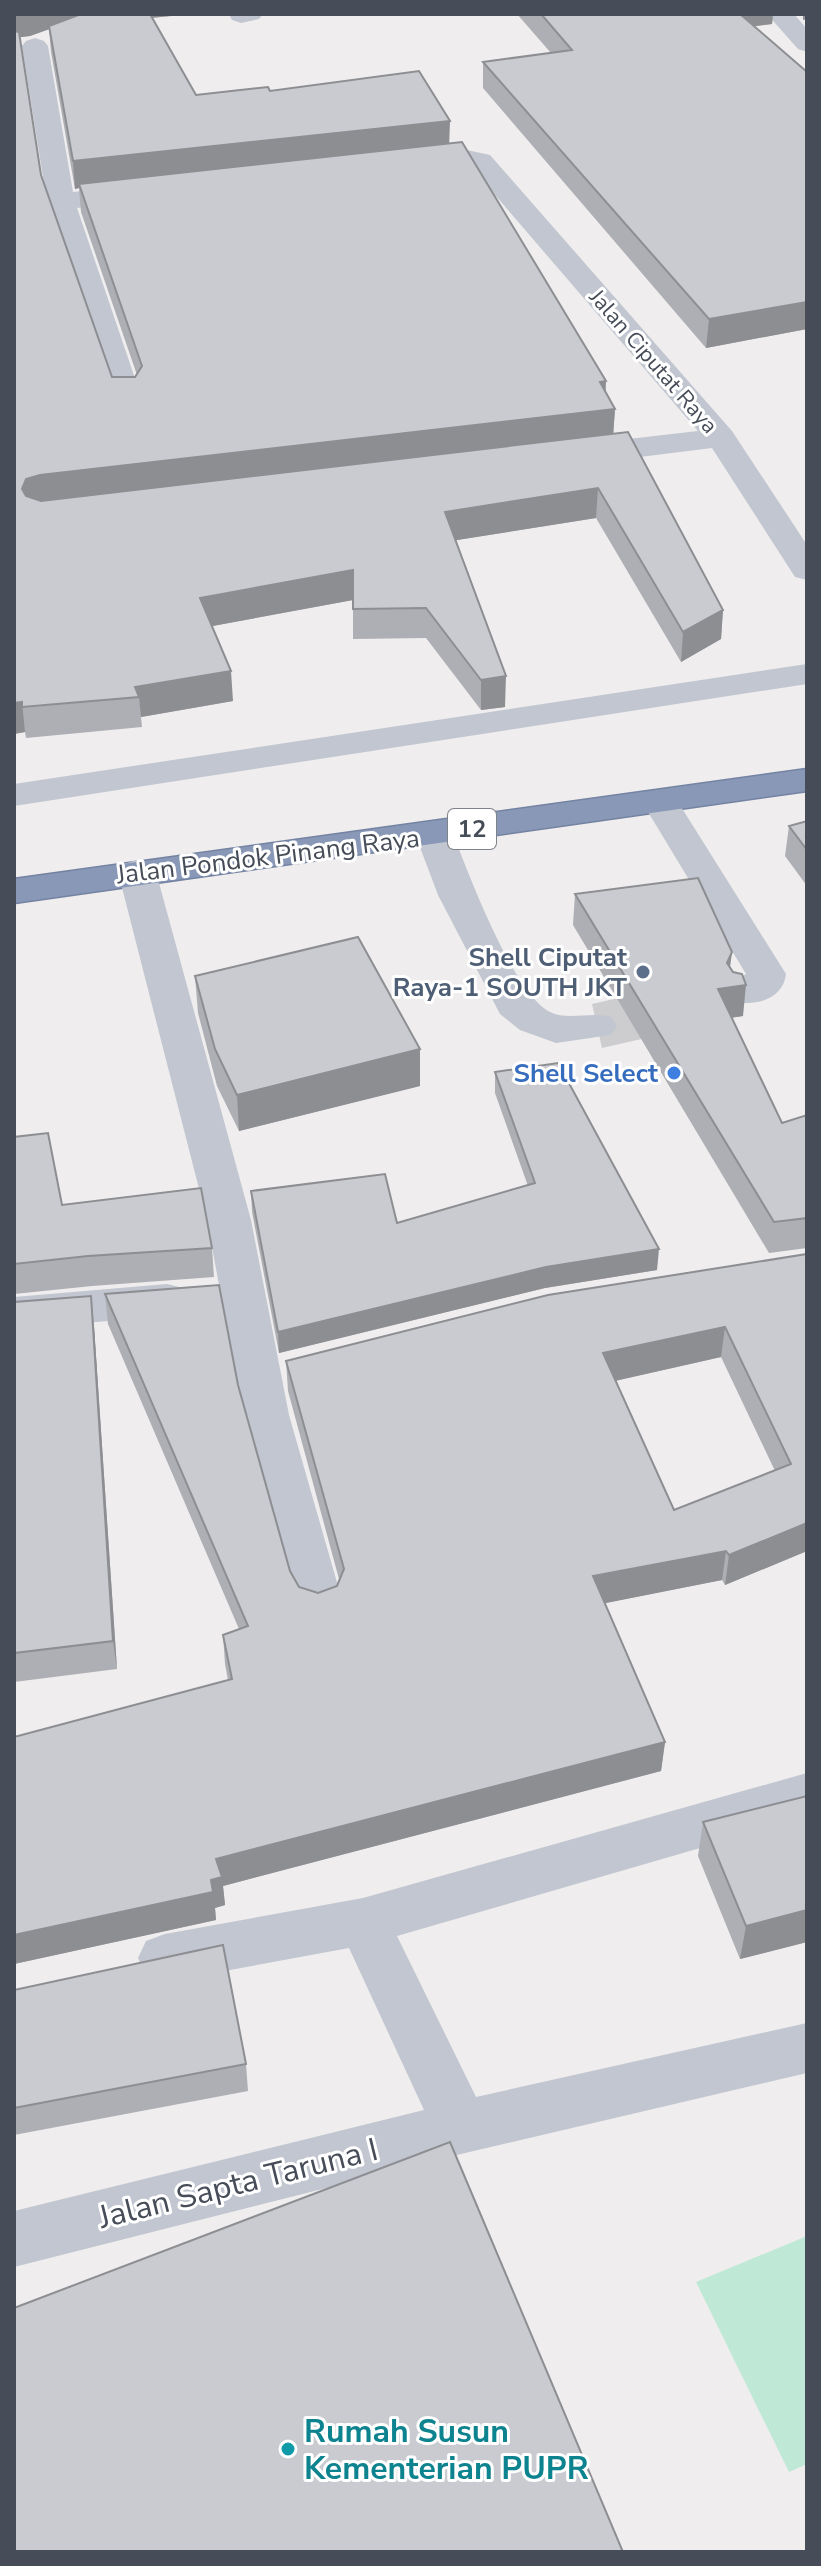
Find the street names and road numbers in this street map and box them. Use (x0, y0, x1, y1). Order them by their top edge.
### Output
street label: Jalan Ciputat Raya (582, 282, 724, 440)
road number: 12 (448, 809, 496, 849)
street label: Jalan Pondok Pinang Raya (114, 821, 422, 893)
street label: Jalan Sapta Taruna I (93, 2128, 382, 2239)

